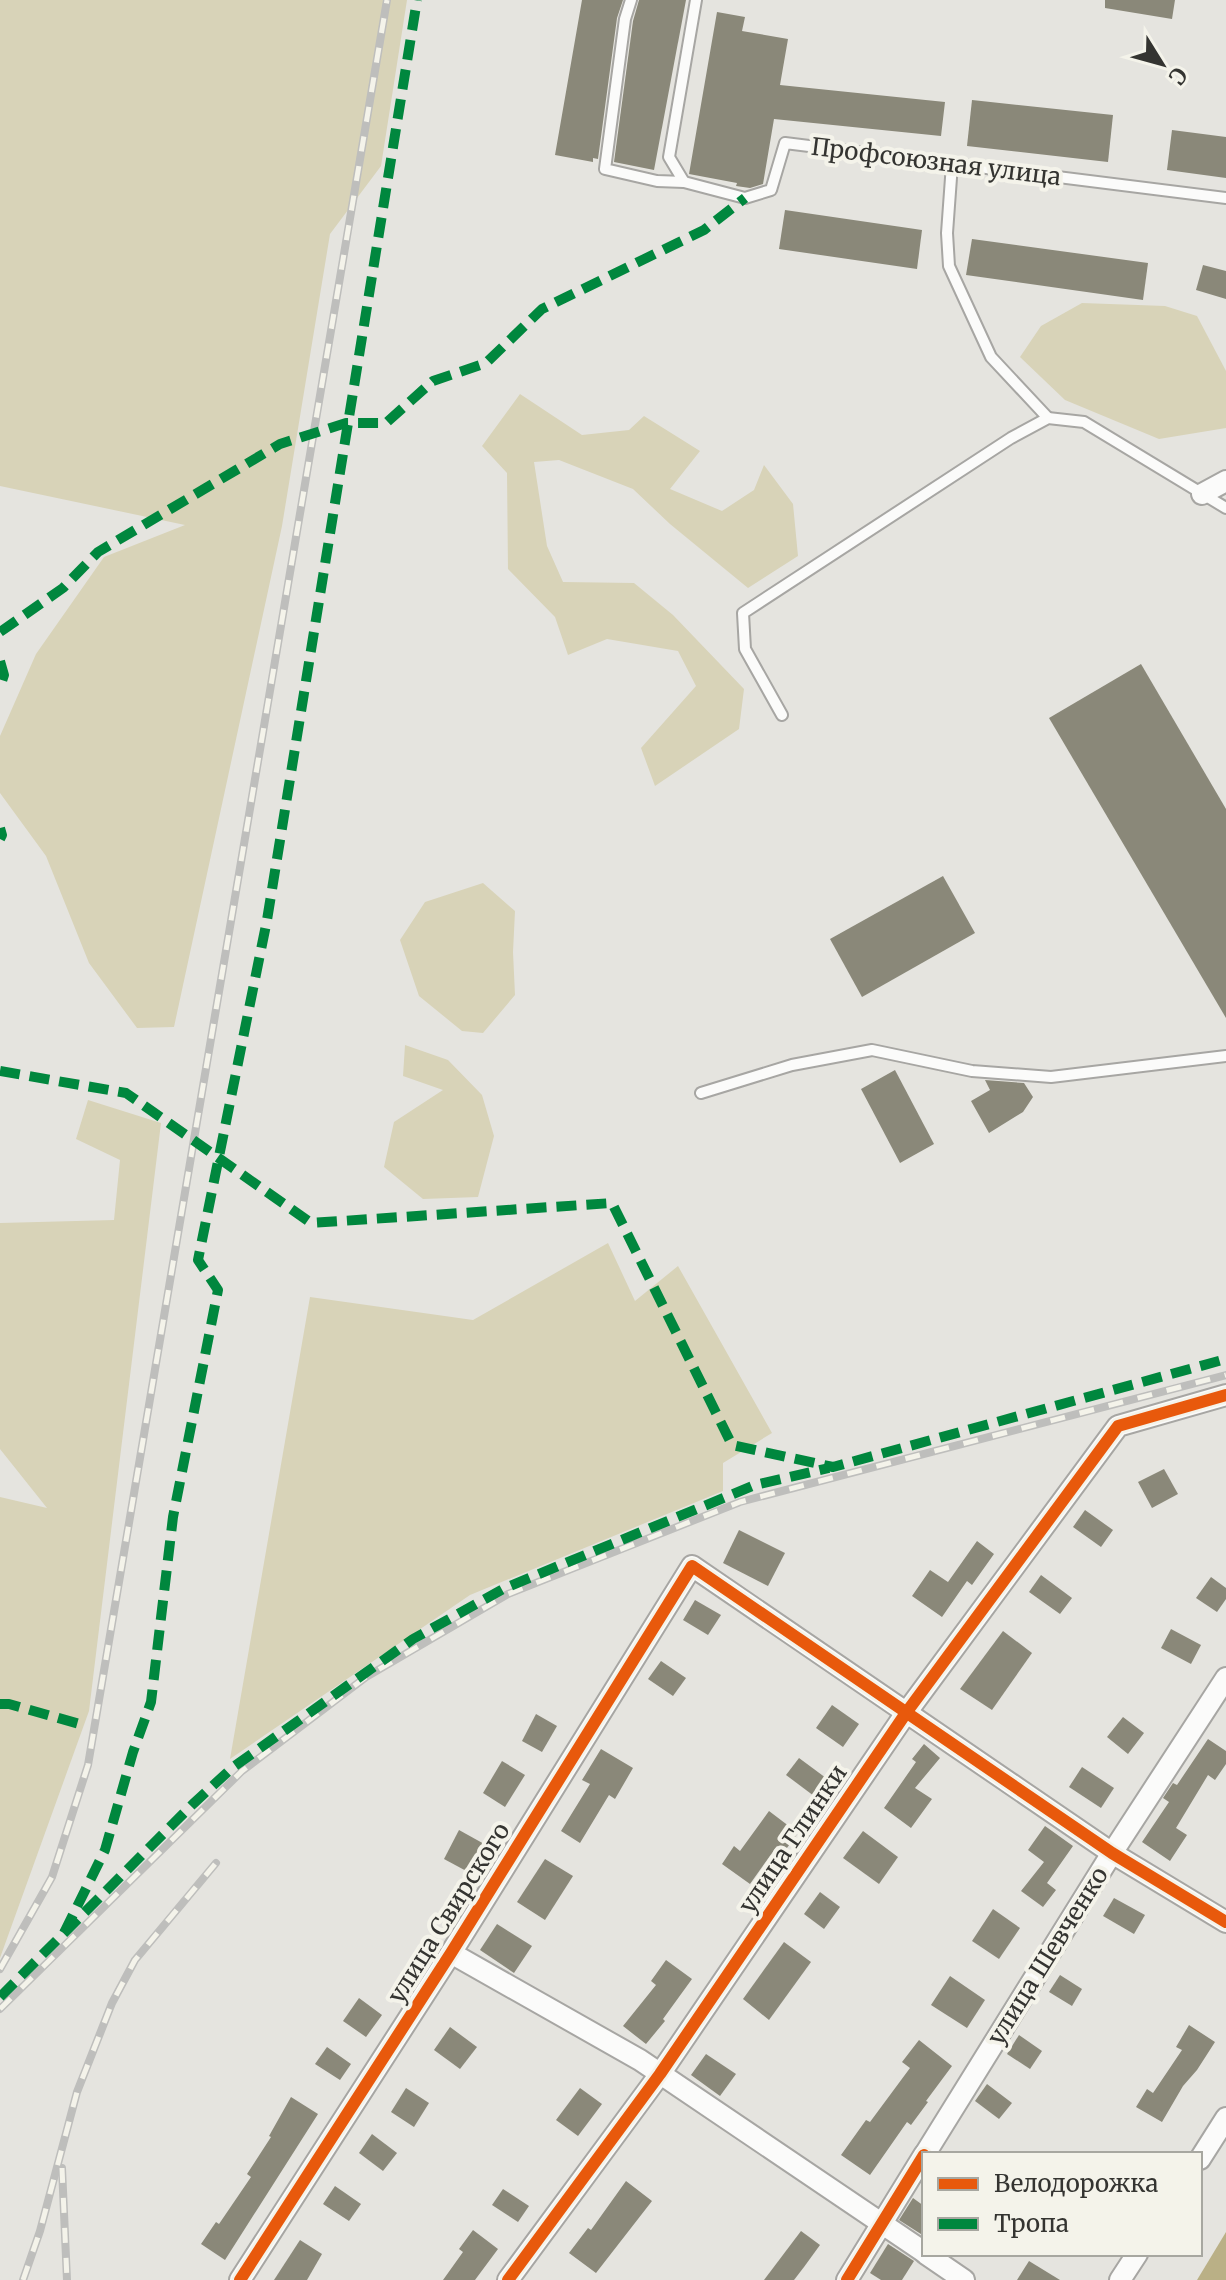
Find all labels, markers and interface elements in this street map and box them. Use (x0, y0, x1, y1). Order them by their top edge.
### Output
north arrow (1122, 24, 1202, 104)
text: С (1162, 62, 1194, 90)
street label: Профсоюзная улица (809, 131, 1063, 192)
street label: улица Глинки (731, 1759, 854, 1919)
street label: улица Свирского (381, 1817, 517, 2009)
street label: улица Шевченко (980, 1861, 1115, 2050)
legend (922, 2152, 1202, 2256)
text: Велодорожка (994, 2168, 1159, 2199)
text: Тропа (994, 2208, 1069, 2239)

